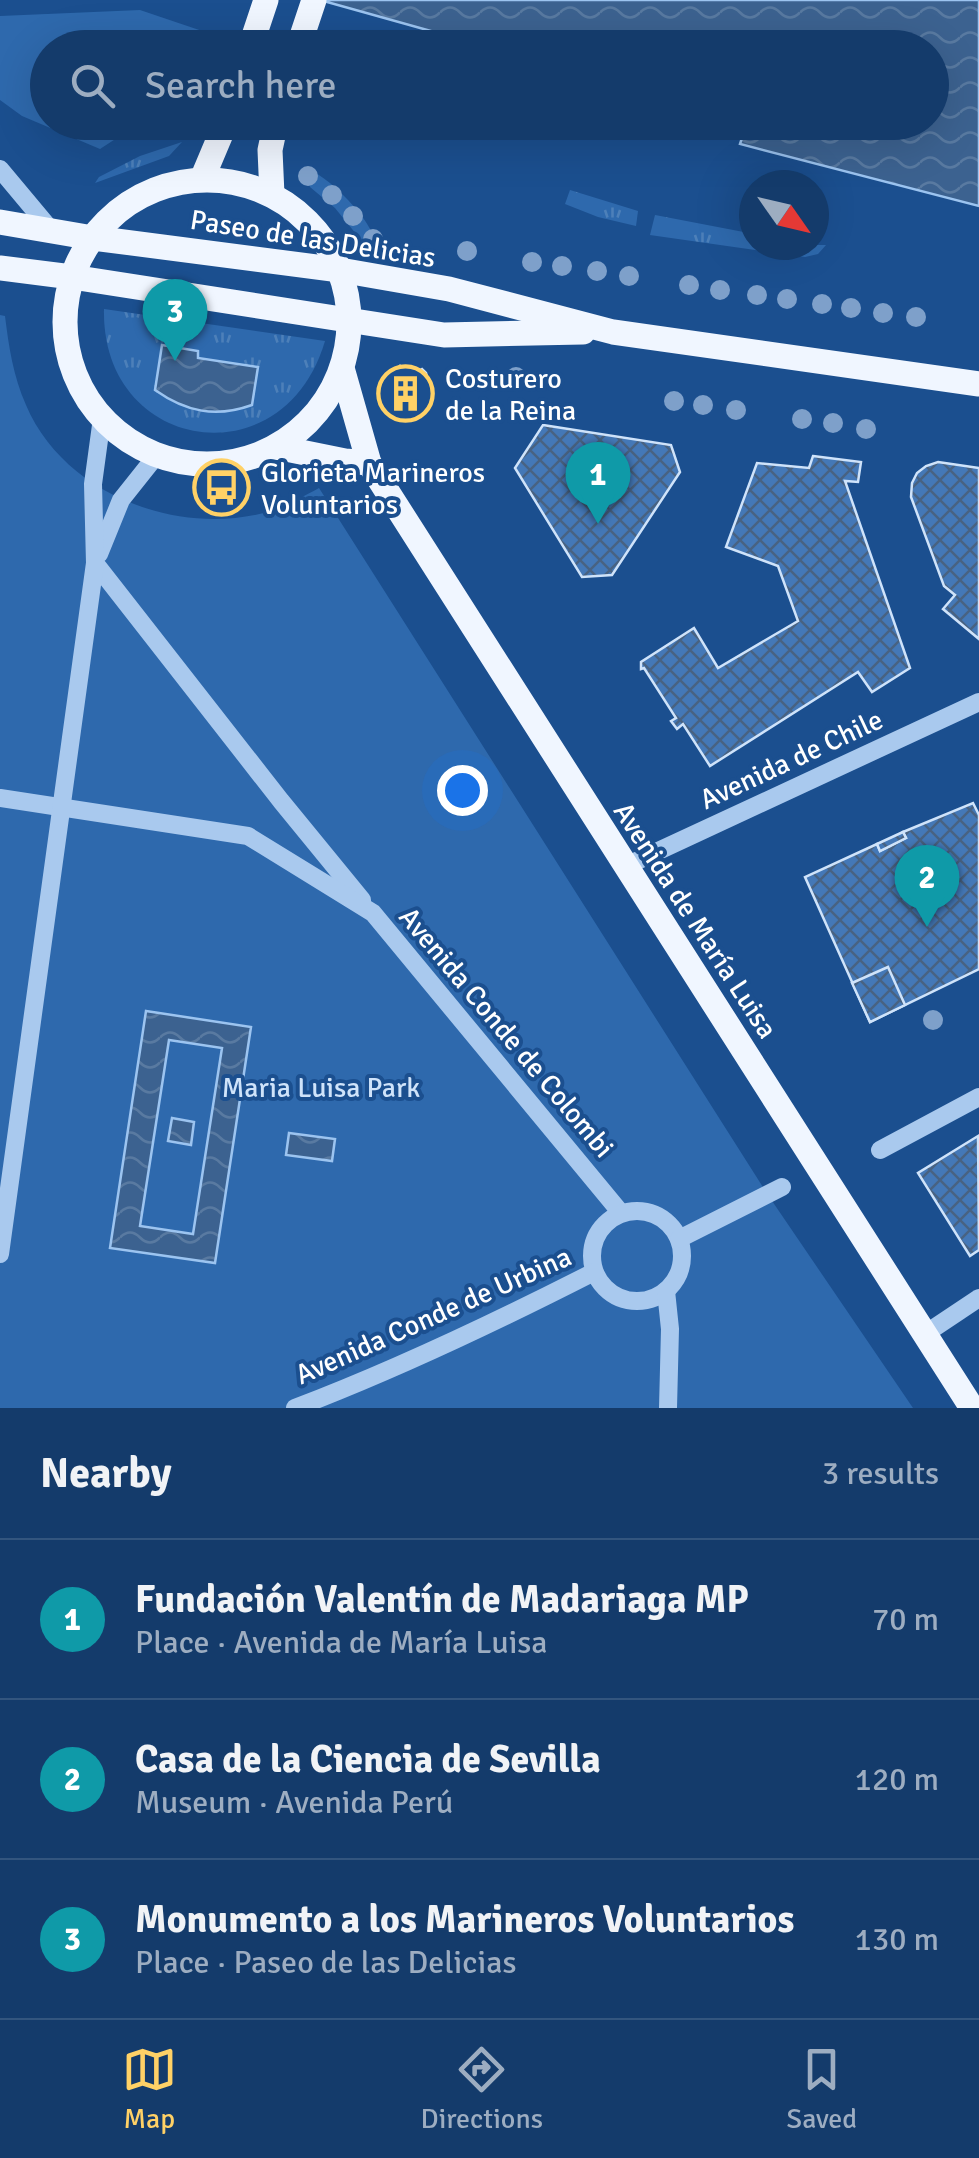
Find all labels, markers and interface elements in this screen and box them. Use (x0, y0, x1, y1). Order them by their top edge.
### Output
search box (30, 30, 949, 140)
icon: search (65, 58, 120, 113)
text: Search here (145, 62, 337, 109)
north arrow (739, 170, 829, 260)
street label: Paseo de las Delicias (188, 203, 438, 275)
pin: 3 (142, 278, 208, 361)
place label: Costurero de la Reina (445, 362, 576, 428)
building icon: Costurero de la Reina (376, 364, 436, 424)
pin: 1 (566, 442, 630, 524)
place label: Glorieta Marineros Voluntarios (261, 456, 485, 522)
bus stop icon: Glorieta Marineros Voluntarios (192, 458, 252, 518)
street label: Avenida de Chile (695, 703, 888, 817)
your location (437, 765, 488, 816)
street label: Avenida de María Luisa (606, 796, 784, 1045)
pin: 2 (894, 844, 960, 927)
street label: Avenida Conde de Colombi (392, 901, 621, 1165)
park label: Maria Luisa Park (222, 1071, 420, 1105)
street label: Avenida Conde de Urbina (290, 1240, 577, 1392)
text: Nearby (40, 1448, 172, 1499)
text: 3 results (822, 1454, 939, 1493)
text: Fundación Valentín de Madariaga MP (135, 1576, 749, 1623)
text: 1 (64, 1600, 81, 1639)
text: 70 m (872, 1600, 939, 1639)
text: Place · Avenida de María Luisa (135, 1623, 548, 1662)
text: Casa de la Ciencia de Sevilla (135, 1736, 601, 1783)
text: 2 (64, 1760, 81, 1799)
text: 120 m (855, 1760, 939, 1799)
text: Museum · Avenida Perú (135, 1783, 453, 1822)
text: Monumento a los Marineros Voluntarios (135, 1896, 794, 1943)
text: 3 (64, 1920, 81, 1959)
text: 130 m (855, 1920, 939, 1959)
text: Place · Paseo de las Delicias (135, 1943, 517, 1982)
tab: Map (122, 2042, 177, 2136)
tab: Directions (421, 2042, 543, 2136)
tab: Saved (787, 2042, 857, 2136)

